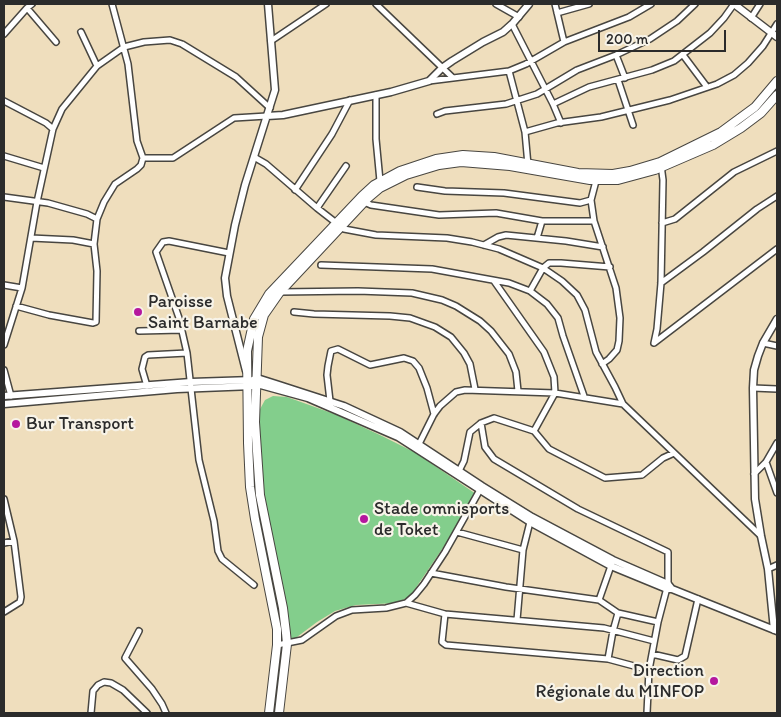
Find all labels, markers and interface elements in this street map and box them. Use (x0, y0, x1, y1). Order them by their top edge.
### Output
scale bar (601, 20, 728, 52)
text: 200 m (606, 30, 648, 48)
place label: Paroisse Saint Barnabe (148, 291, 258, 334)
marker: Paroisse Saint Barnabe (132, 306, 144, 318)
place label: Bur Transport (26, 413, 134, 435)
marker: Bur Transport (10, 418, 22, 430)
place label: Stade omnisports de Toket (374, 498, 509, 540)
marker: Stade omnisports de Toket (358, 513, 370, 525)
place label: Direction Régionale du MINFOP (536, 660, 704, 702)
marker: Direction Régionale du MINFOP (708, 675, 720, 687)

